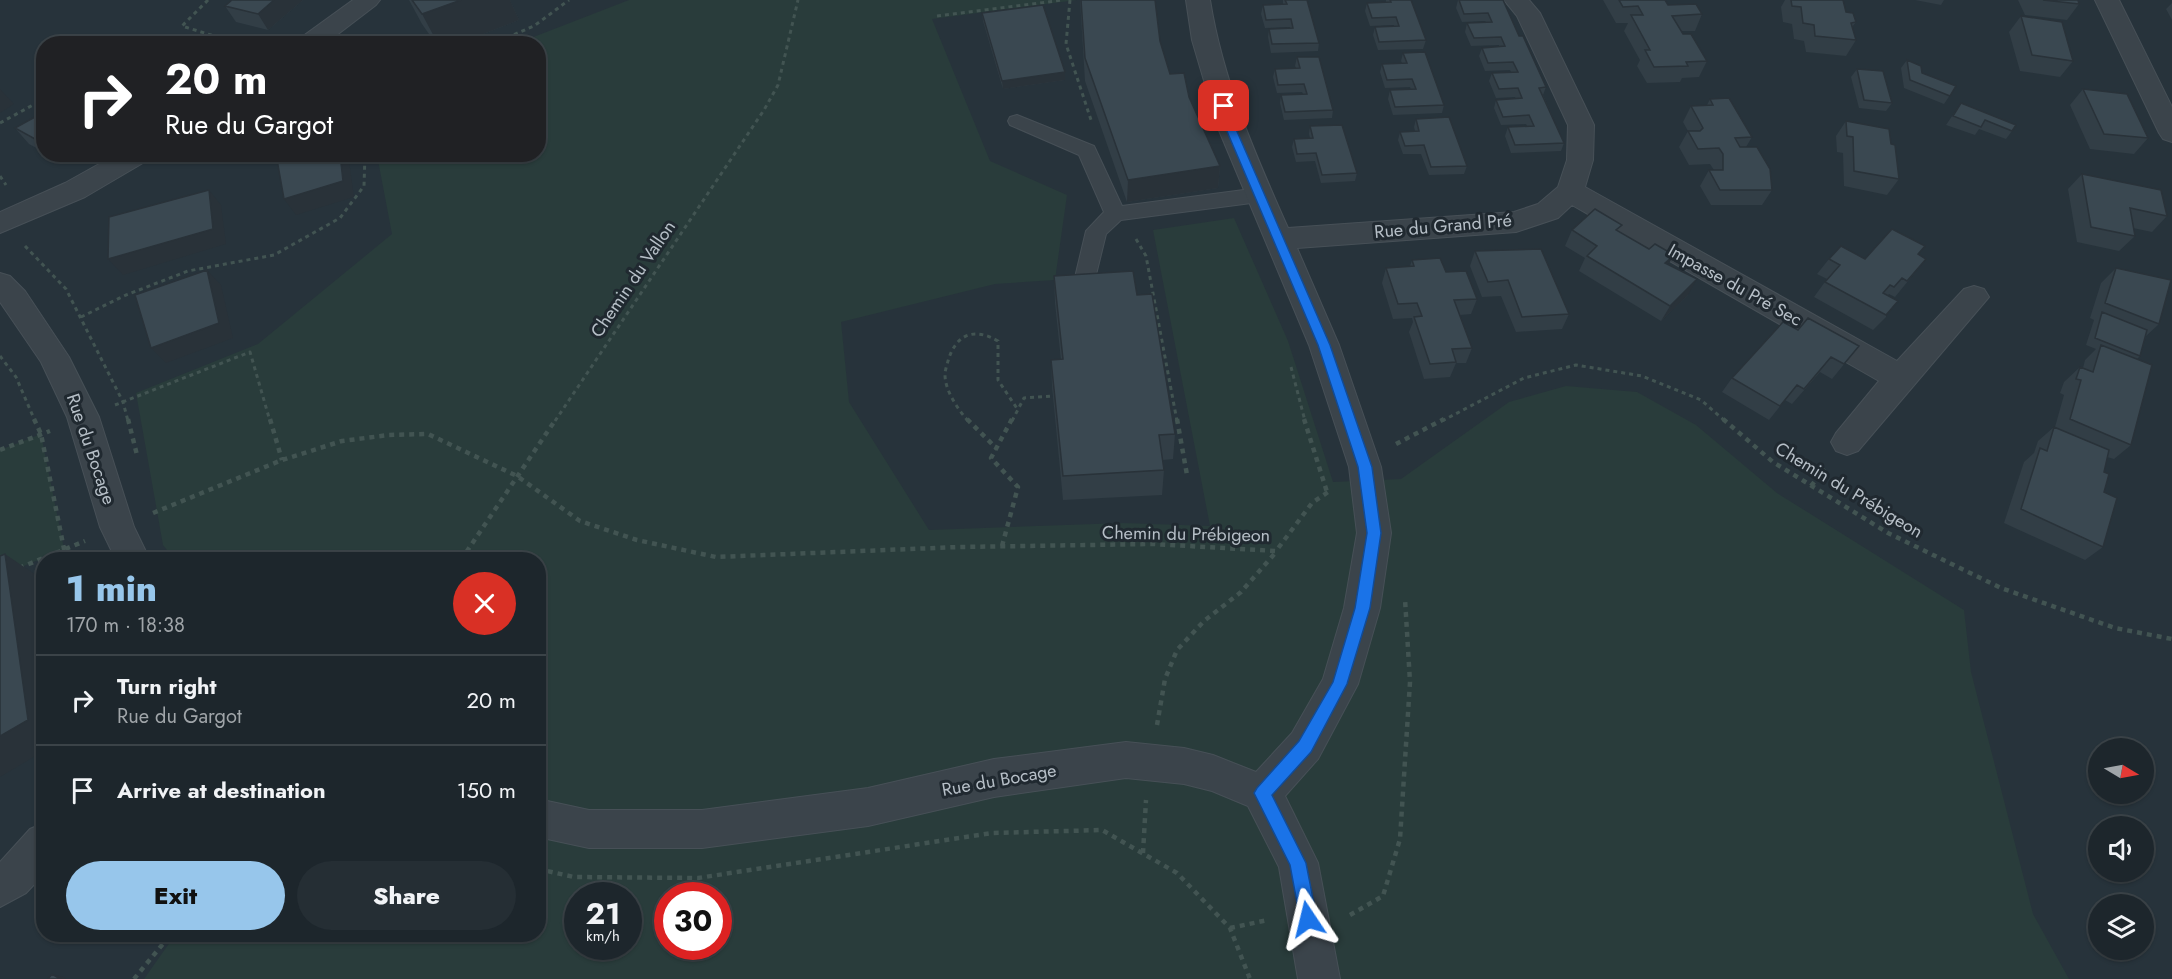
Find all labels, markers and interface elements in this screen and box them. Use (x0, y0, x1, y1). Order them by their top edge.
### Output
text: 20 m (165, 49, 267, 110)
icon: right (66, 60, 144, 138)
pin (1198, 80, 1249, 131)
icon: arrive (1207, 89, 1240, 122)
text: Rue du Gargot (165, 105, 333, 144)
street label: Rue du Grand Pré (1373, 207, 1513, 245)
street label: Chemin du Vallon (584, 215, 682, 343)
street label: Impasse du Pré Sec (1663, 237, 1807, 333)
street label: Rue du Bocage (60, 390, 122, 508)
street label: Chemin du Prébigeon (1770, 436, 1928, 544)
street label: Chemin du Prébigeon (1102, 520, 1270, 548)
text: 1 min (66, 562, 157, 614)
button: close (453, 572, 516, 635)
text: 170 m · 18:38 (66, 611, 185, 640)
text: Turn right (117, 670, 217, 702)
icon: right (66, 684, 99, 717)
text: 20 m (467, 684, 516, 716)
text: Rue du Gargot (117, 702, 242, 731)
north arrow (2088, 738, 2154, 804)
map controls (2088, 738, 2154, 960)
street label: Rue du Bocage (940, 757, 1058, 803)
icon: arrive (66, 774, 99, 807)
text: Arrive at destination (117, 774, 326, 806)
text: 150 m (457, 774, 516, 806)
button: sound (2088, 816, 2154, 882)
button: Exit (66, 861, 285, 930)
button: Share (297, 861, 516, 930)
speed limit sign: 30 (654, 882, 732, 960)
position arrow (1276, 887, 1340, 951)
text: 21 (586, 892, 620, 935)
button: layers (2088, 894, 2154, 960)
text: km/h (586, 925, 620, 947)

